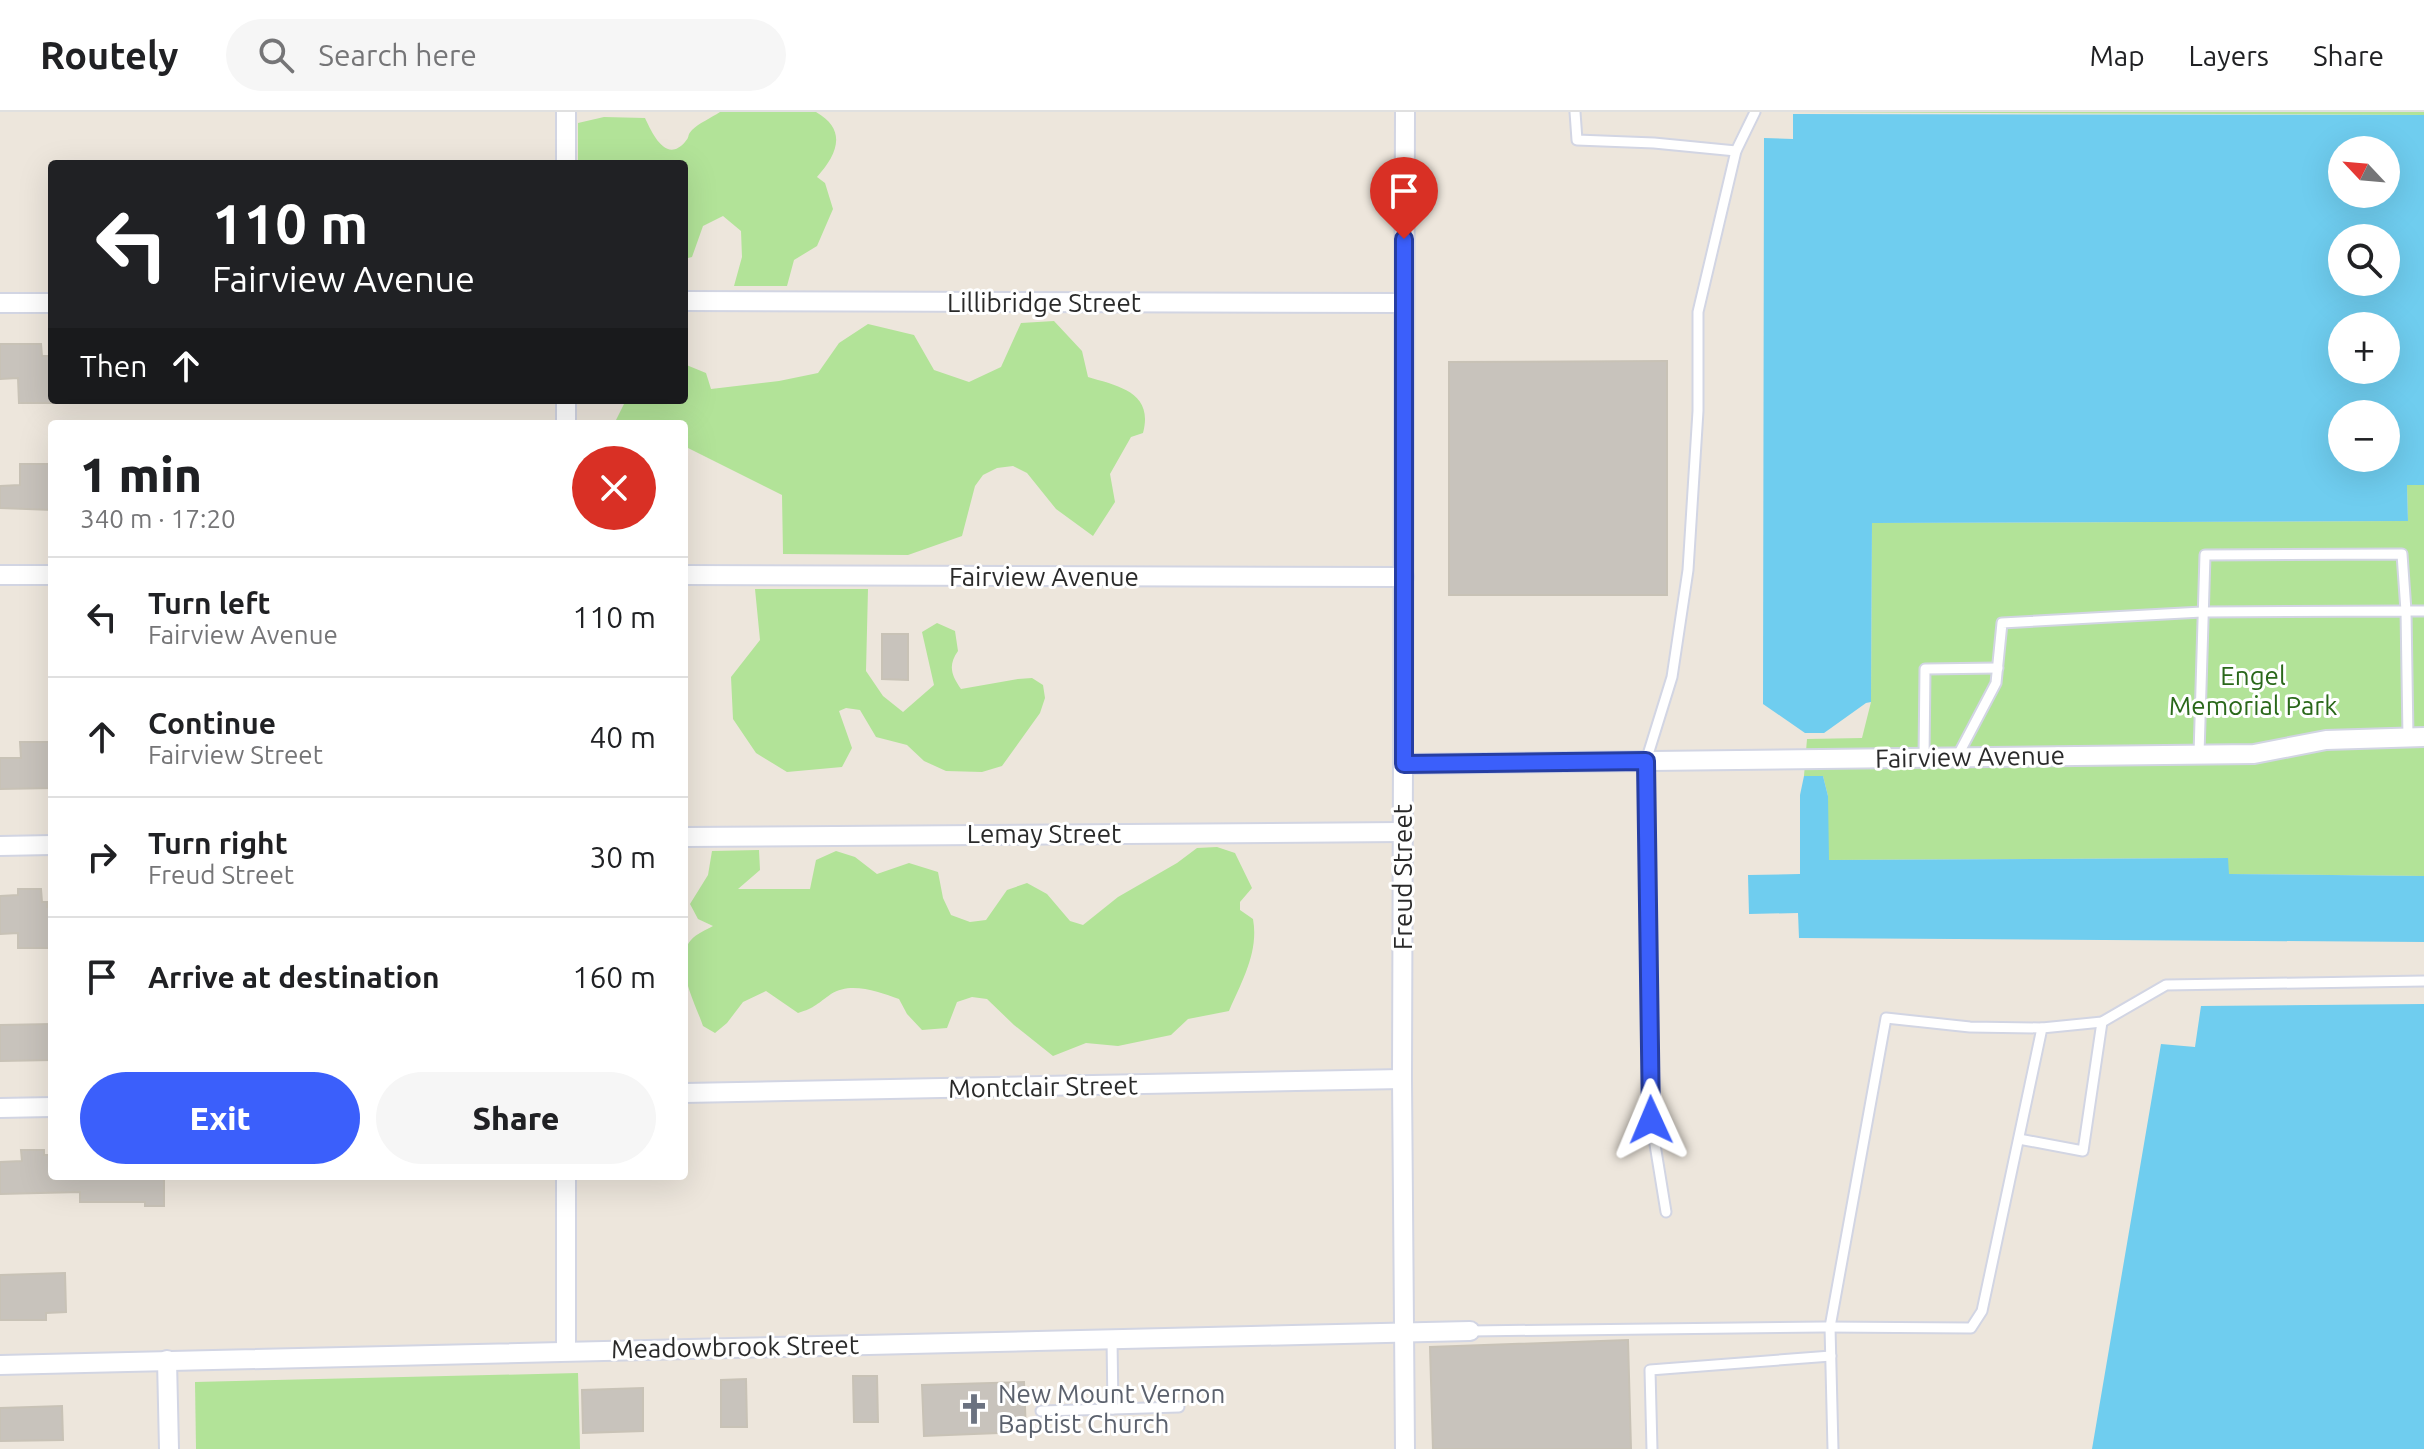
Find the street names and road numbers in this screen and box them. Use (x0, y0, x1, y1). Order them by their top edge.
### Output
street label: Lillibridge Street (947, 288, 1141, 317)
street label: Fairview Avenue (949, 562, 1139, 591)
street label: Fairview Avenue (1875, 740, 2065, 773)
street label: Freud Street (1388, 804, 1417, 950)
street label: Lemay Street (967, 819, 1121, 848)
street label: Montclair Street (948, 1070, 1138, 1103)
street label: Meadowbrook Street (611, 1330, 859, 1363)

